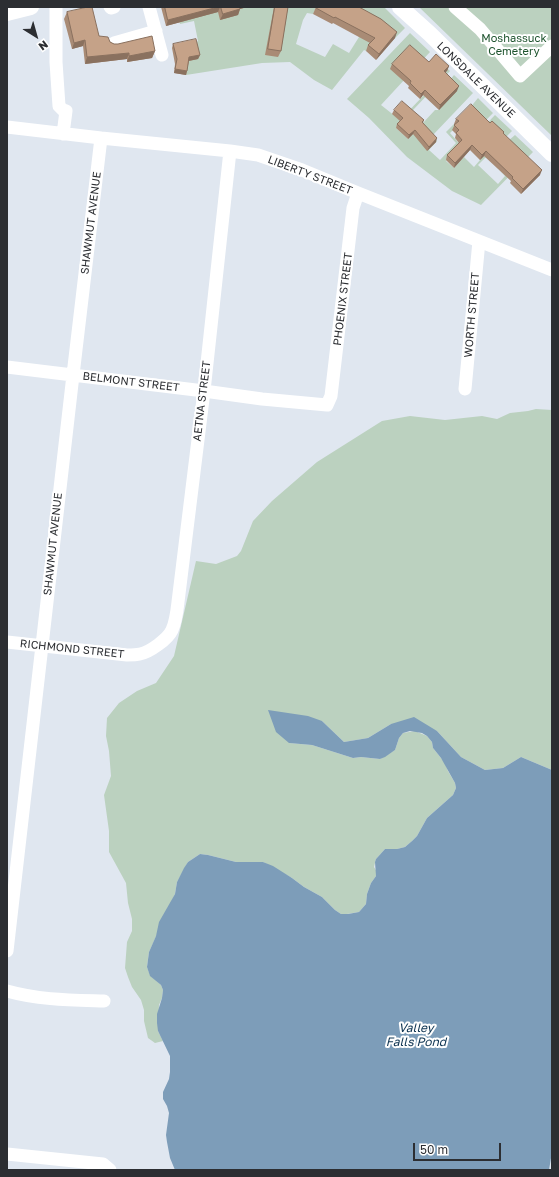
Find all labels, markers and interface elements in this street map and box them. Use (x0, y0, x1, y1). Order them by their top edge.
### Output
north arrow (16, 16, 56, 56)
park label: Moshassuck Cemetery (481, 32, 547, 58)
text: N (36, 38, 51, 54)
street label: LONSDALE AVENUE (434, 39, 518, 121)
street label: LIBERTY STREET (266, 153, 354, 197)
street label: SHAWMUT AVENUE (78, 171, 104, 275)
street label: PHOENIX STREET (331, 252, 355, 346)
street label: WORTH STREET (462, 272, 482, 358)
street label: AETNA STREET (191, 360, 213, 442)
street label: BELMONT STREET (82, 370, 180, 394)
street label: SHAWMUT AVENUE (41, 492, 65, 596)
street label: RICHMOND STREET (19, 637, 125, 661)
water label: Valley Falls Pond (386, 1021, 446, 1049)
scale bar (415, 1135, 503, 1161)
text: 50 m (420, 1142, 448, 1157)

